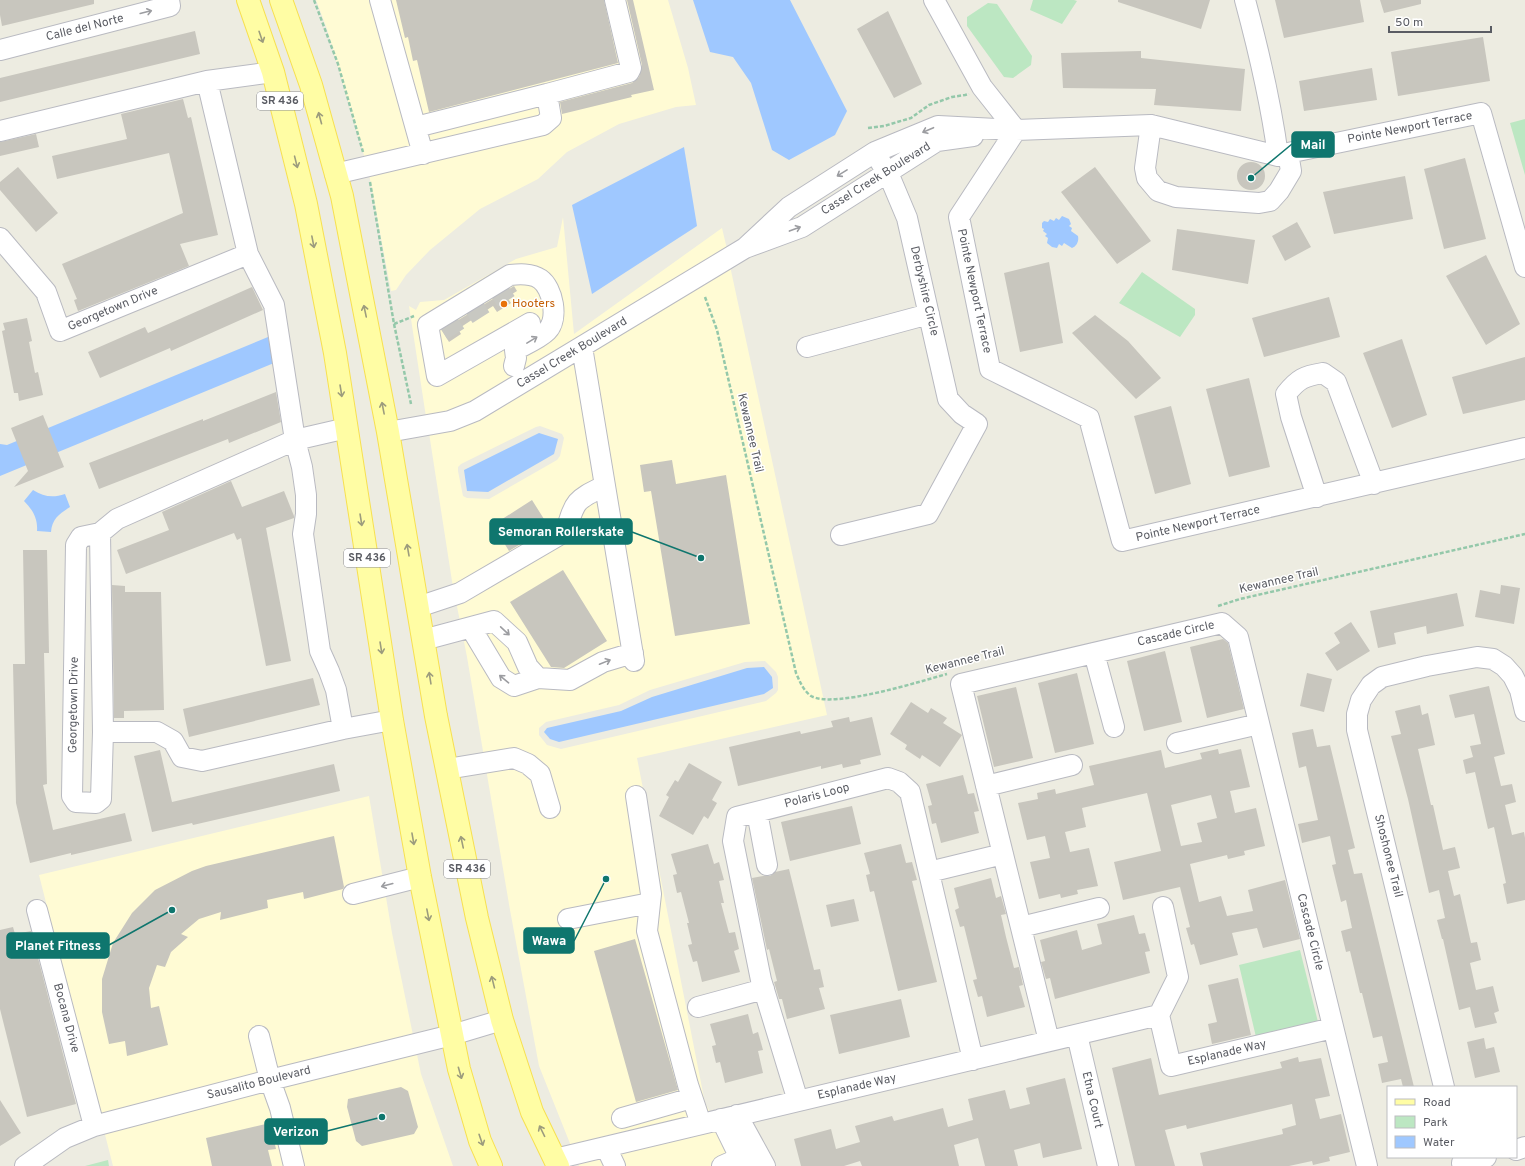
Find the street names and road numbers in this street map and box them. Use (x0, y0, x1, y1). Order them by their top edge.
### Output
street label: Calle del Norte (44, 11, 126, 45)
road number: SR 436 (257, 92, 303, 110)
street label: Pointe Newport Terrace (1346, 108, 1474, 148)
street label: Cassel Creek Boulevard (818, 139, 934, 219)
street label: Pointe Newport Terrace (953, 227, 995, 355)
street label: Derbyshire Circle (906, 244, 942, 338)
street label: Georgetown Drive (65, 283, 161, 335)
street label: Cassel Creek Boulevard (514, 314, 630, 392)
street label: Kewannee Trail (733, 392, 767, 474)
street label: Pointe Newport Terrace (1134, 502, 1262, 546)
road number: SR 436 (344, 549, 390, 567)
street label: Kewannee Trail (1238, 564, 1320, 598)
street label: Cascade Circle (1136, 617, 1216, 651)
street label: Kewannee Trail (924, 643, 1006, 679)
street label: Georgetown Drive (65, 657, 83, 753)
street label: Polaris Loop (783, 780, 852, 812)
street label: Shoshonee Trail (1370, 813, 1406, 899)
road number: SR 436 (444, 860, 490, 878)
street label: Cascade Circle (1293, 892, 1327, 972)
street label: Bocana Drive (49, 981, 83, 1055)
street label: Esplanade Way (1186, 1036, 1268, 1070)
street label: Sausalito Boulevard (205, 1062, 313, 1104)
street label: Esplanade Way (816, 1070, 898, 1104)
street label: Etna Court (1078, 1070, 1106, 1130)

